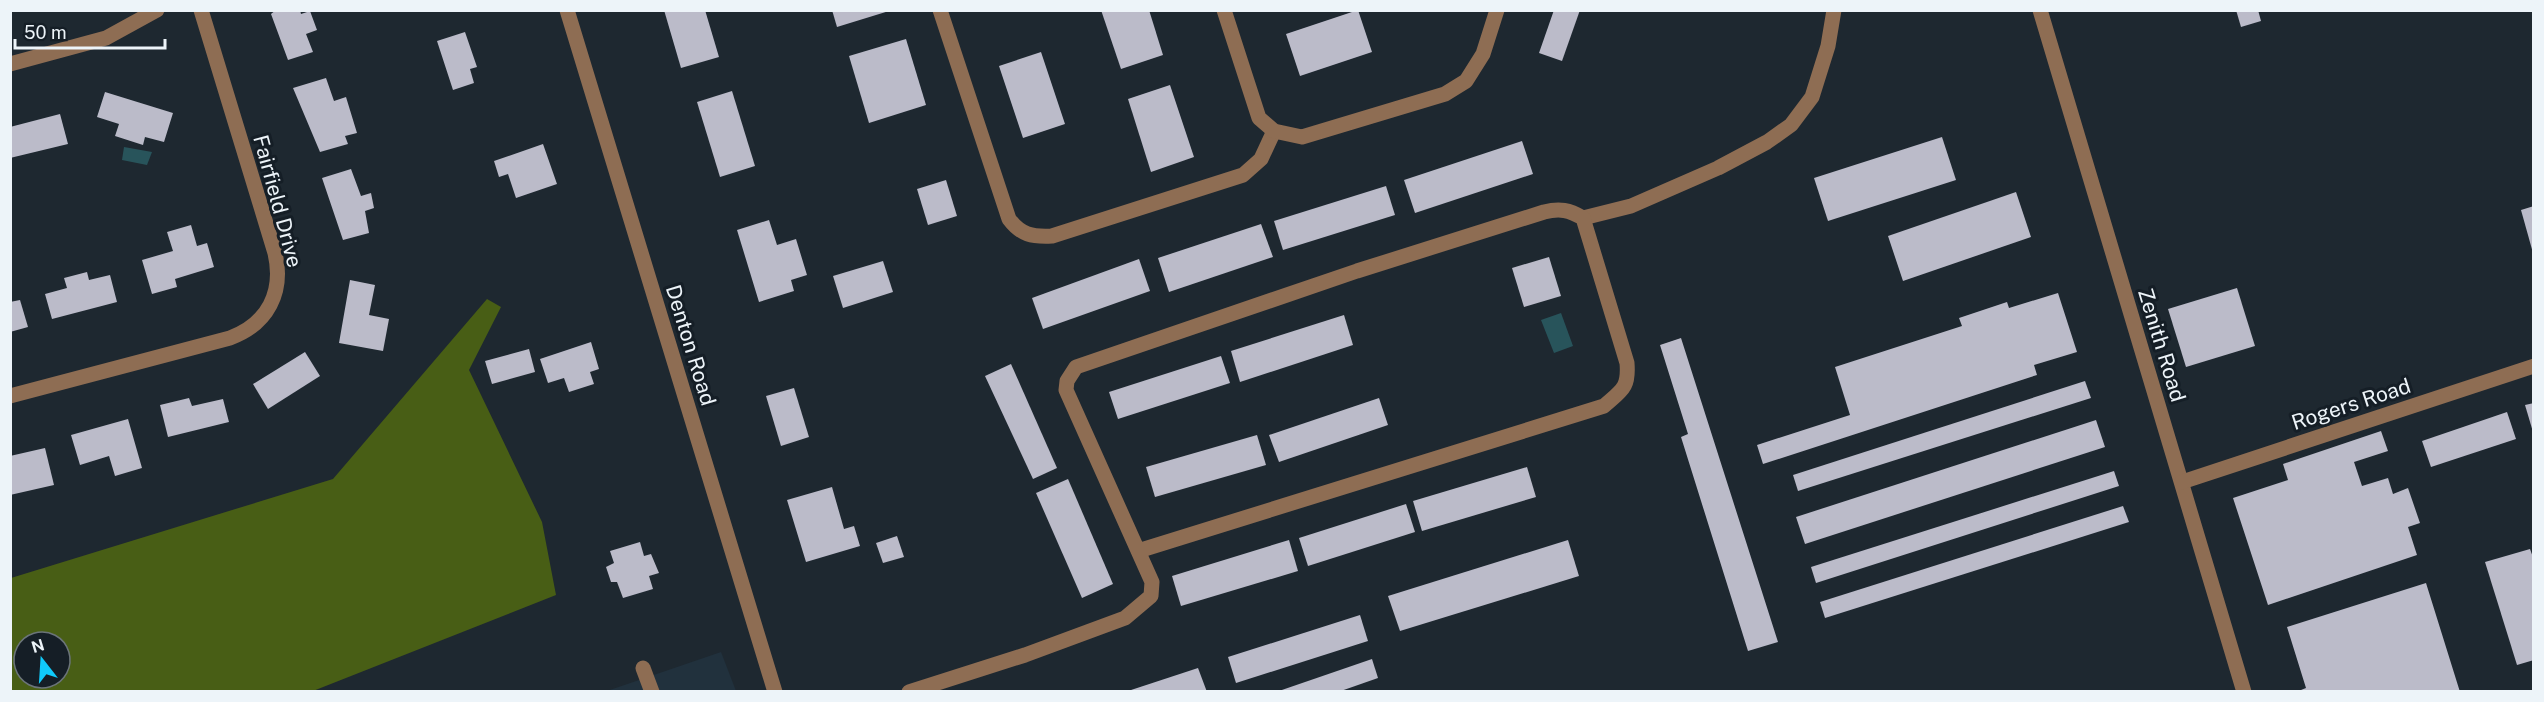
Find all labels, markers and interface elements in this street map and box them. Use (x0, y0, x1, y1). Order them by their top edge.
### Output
scale bar (15, 12, 165, 50)
text: 50 m (24, 22, 67, 43)
street label: Fairfield Drive (248, 132, 308, 270)
street label: Denton Road (661, 282, 721, 408)
street label: Zenith Road (2133, 285, 2191, 405)
street label: Rogers Road (2288, 373, 2414, 435)
north arrow (12, 630, 72, 690)
text: N (29, 635, 47, 657)

